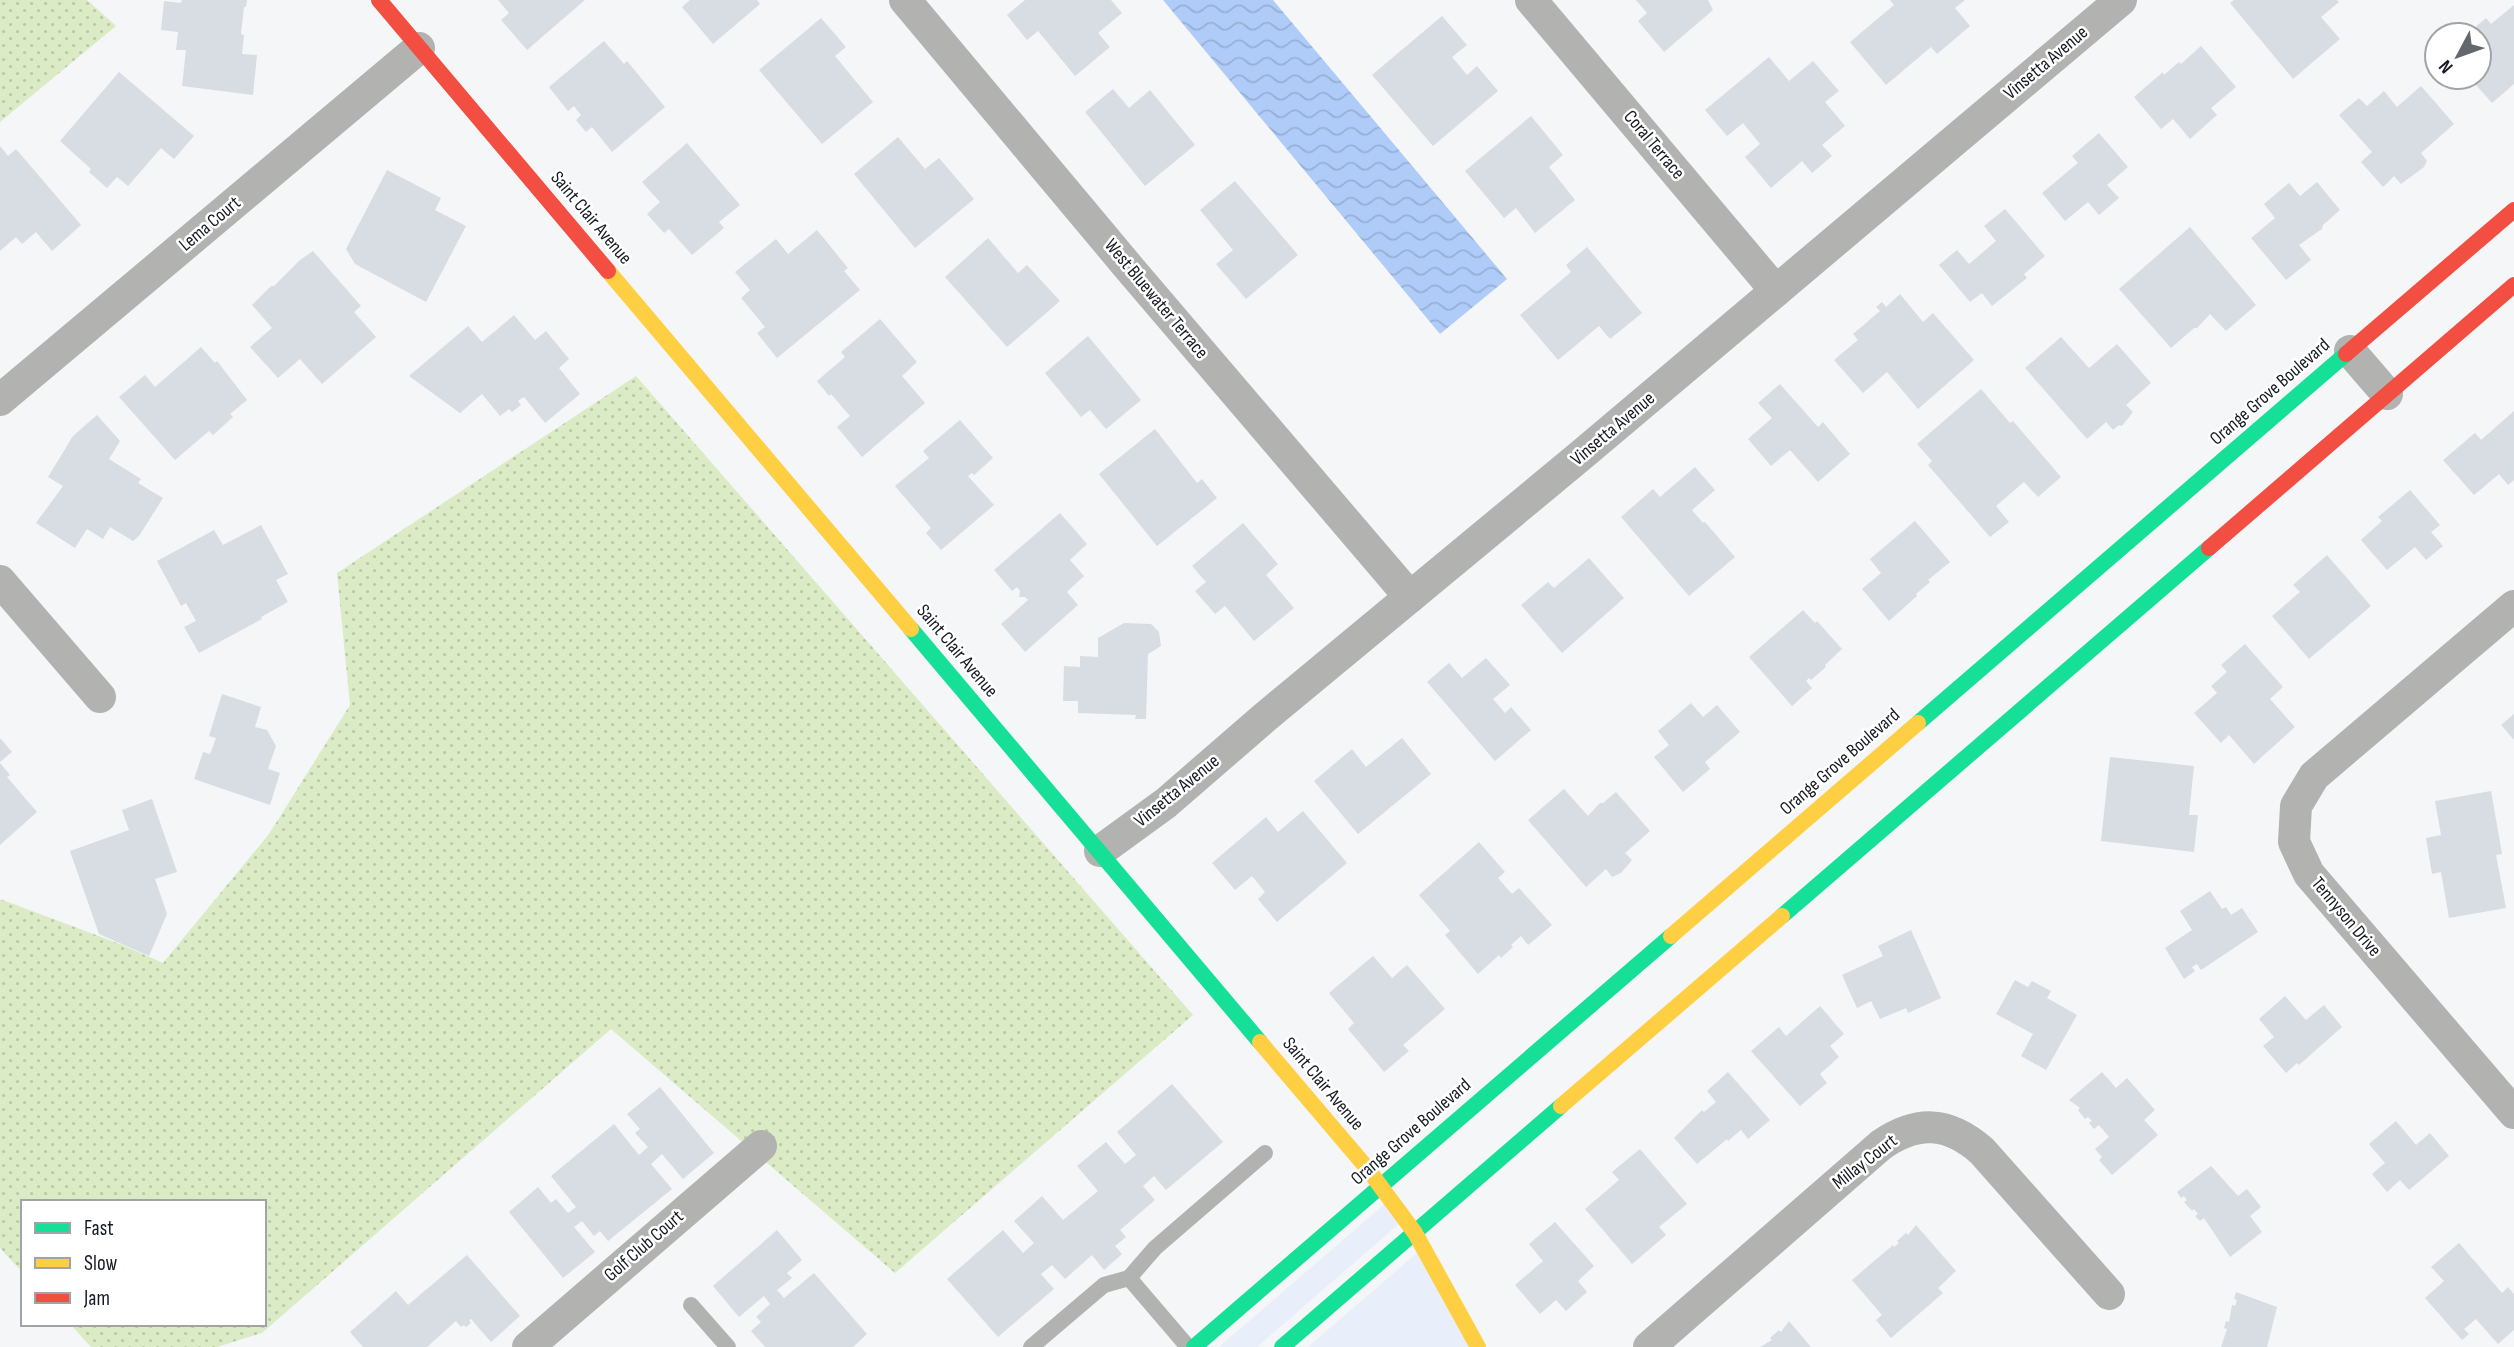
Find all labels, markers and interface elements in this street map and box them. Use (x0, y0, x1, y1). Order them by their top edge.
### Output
street label: Vinsetta Avenue (1999, 21, 2093, 105)
north arrow (2423, 21, 2493, 91)
text: N (2434, 55, 2458, 78)
street label: Coral Terrace (1618, 106, 1690, 184)
street label: Saint Clair Avenue (545, 167, 637, 269)
street label: Lema Court (175, 191, 246, 256)
street label: West Bluewater Terrace (1099, 234, 1213, 364)
street label: Orange Grove Boulevard (2205, 334, 2335, 450)
street label: Vinsetta Avenue (1566, 387, 1660, 471)
street label: Saint Clair Avenue (911, 600, 1003, 702)
street label: Orange Grove Boulevard (1775, 704, 1905, 820)
street label: Vinsetta Avenue (1130, 750, 1224, 832)
street label: Tennyson Drive (2306, 873, 2386, 961)
street label: Saint Clair Avenue (1277, 1033, 1369, 1135)
street label: Orange Grove Boulevard (1346, 1074, 1476, 1190)
street label: Millay Court (1828, 1129, 1902, 1194)
legend (21, 1200, 266, 1326)
street label: Golf Club Court (600, 1205, 688, 1287)
text: Fast (84, 1216, 114, 1241)
text: Slow (84, 1251, 118, 1276)
text: Jam (83, 1286, 110, 1311)

